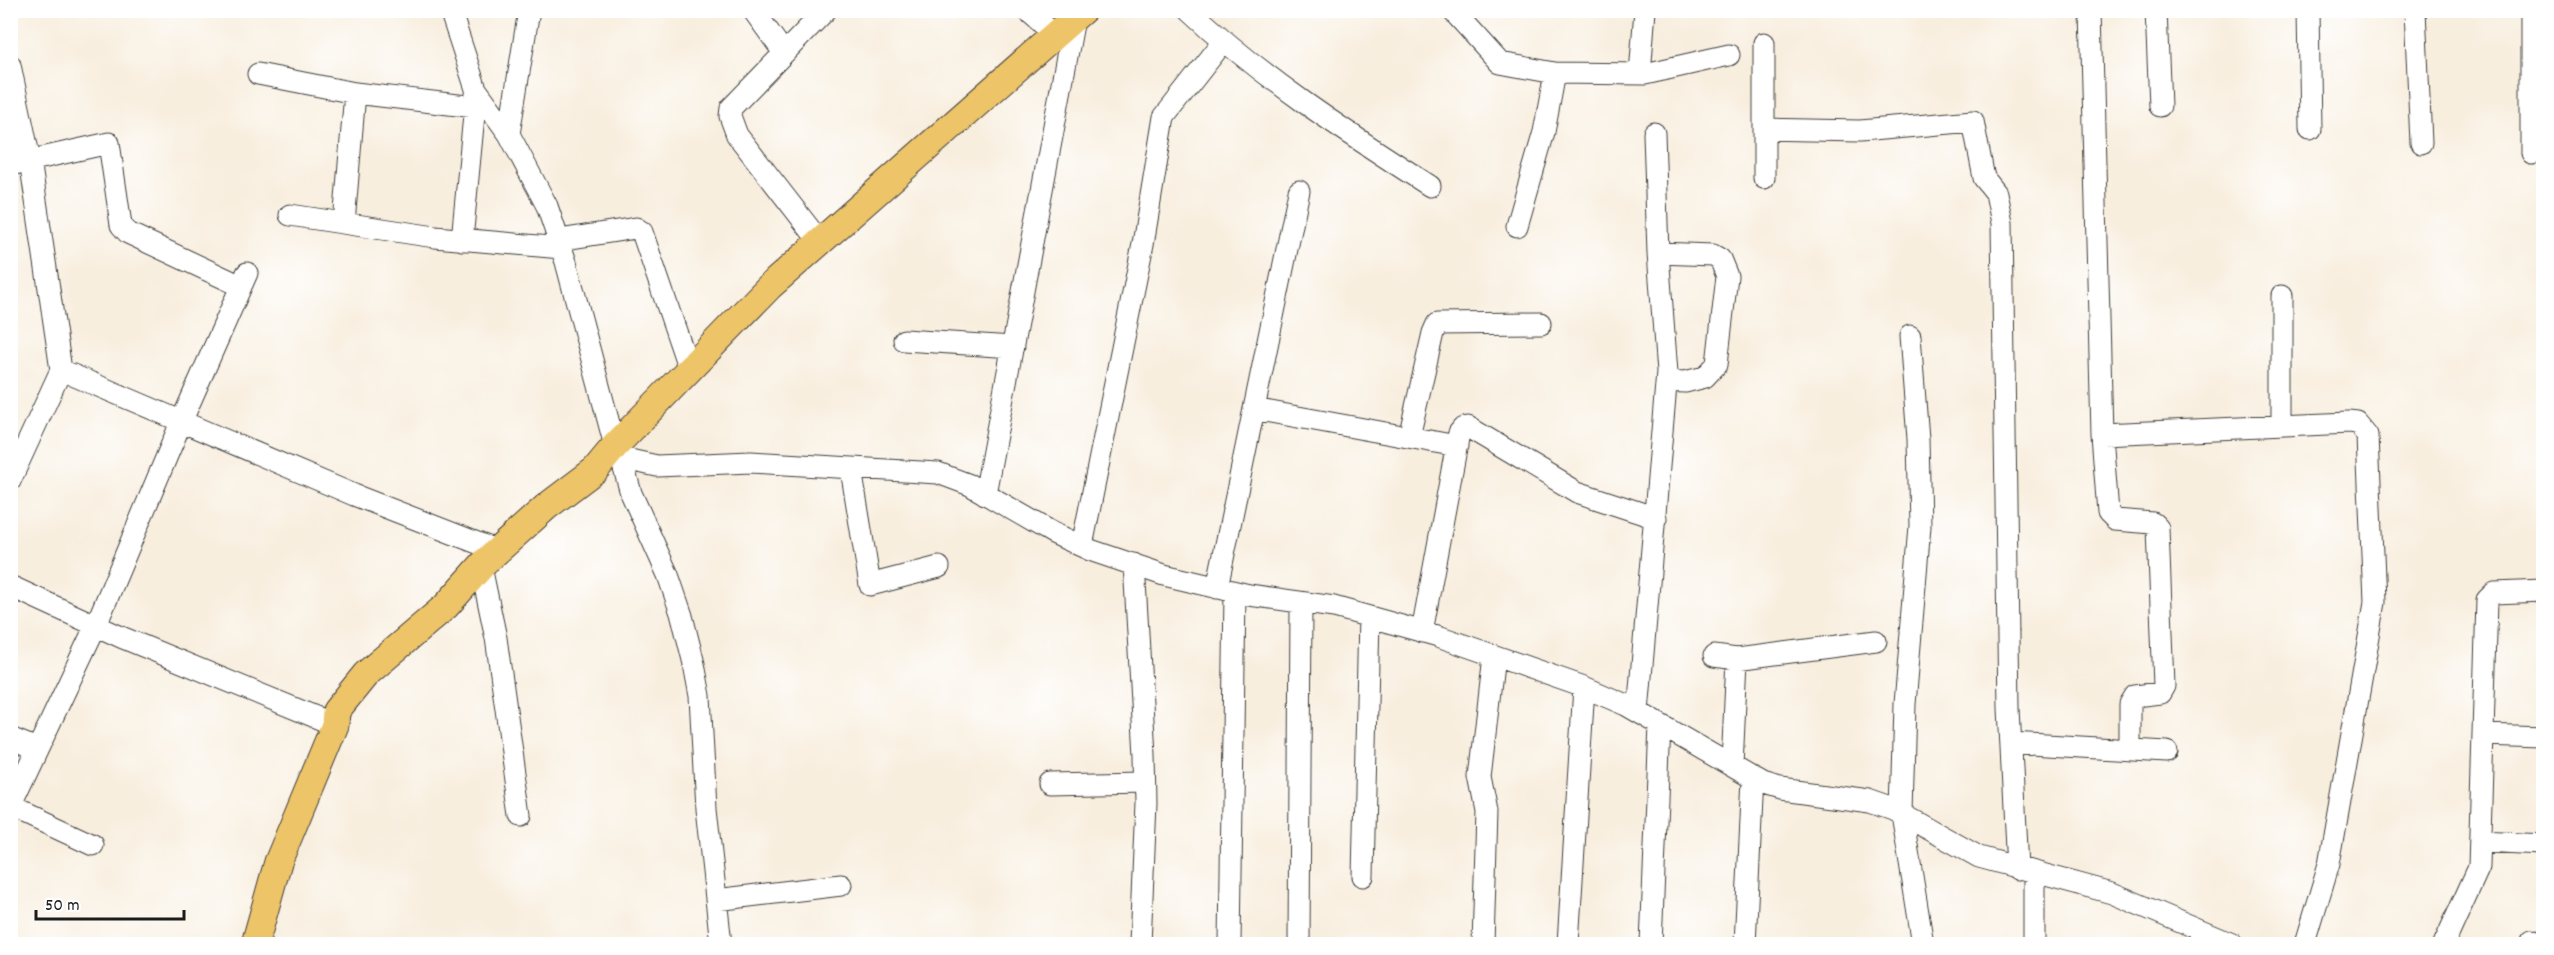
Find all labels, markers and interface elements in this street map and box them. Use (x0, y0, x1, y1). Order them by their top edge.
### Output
scale bar (36, 883, 184, 921)
text: 50 m (45, 894, 80, 919)

